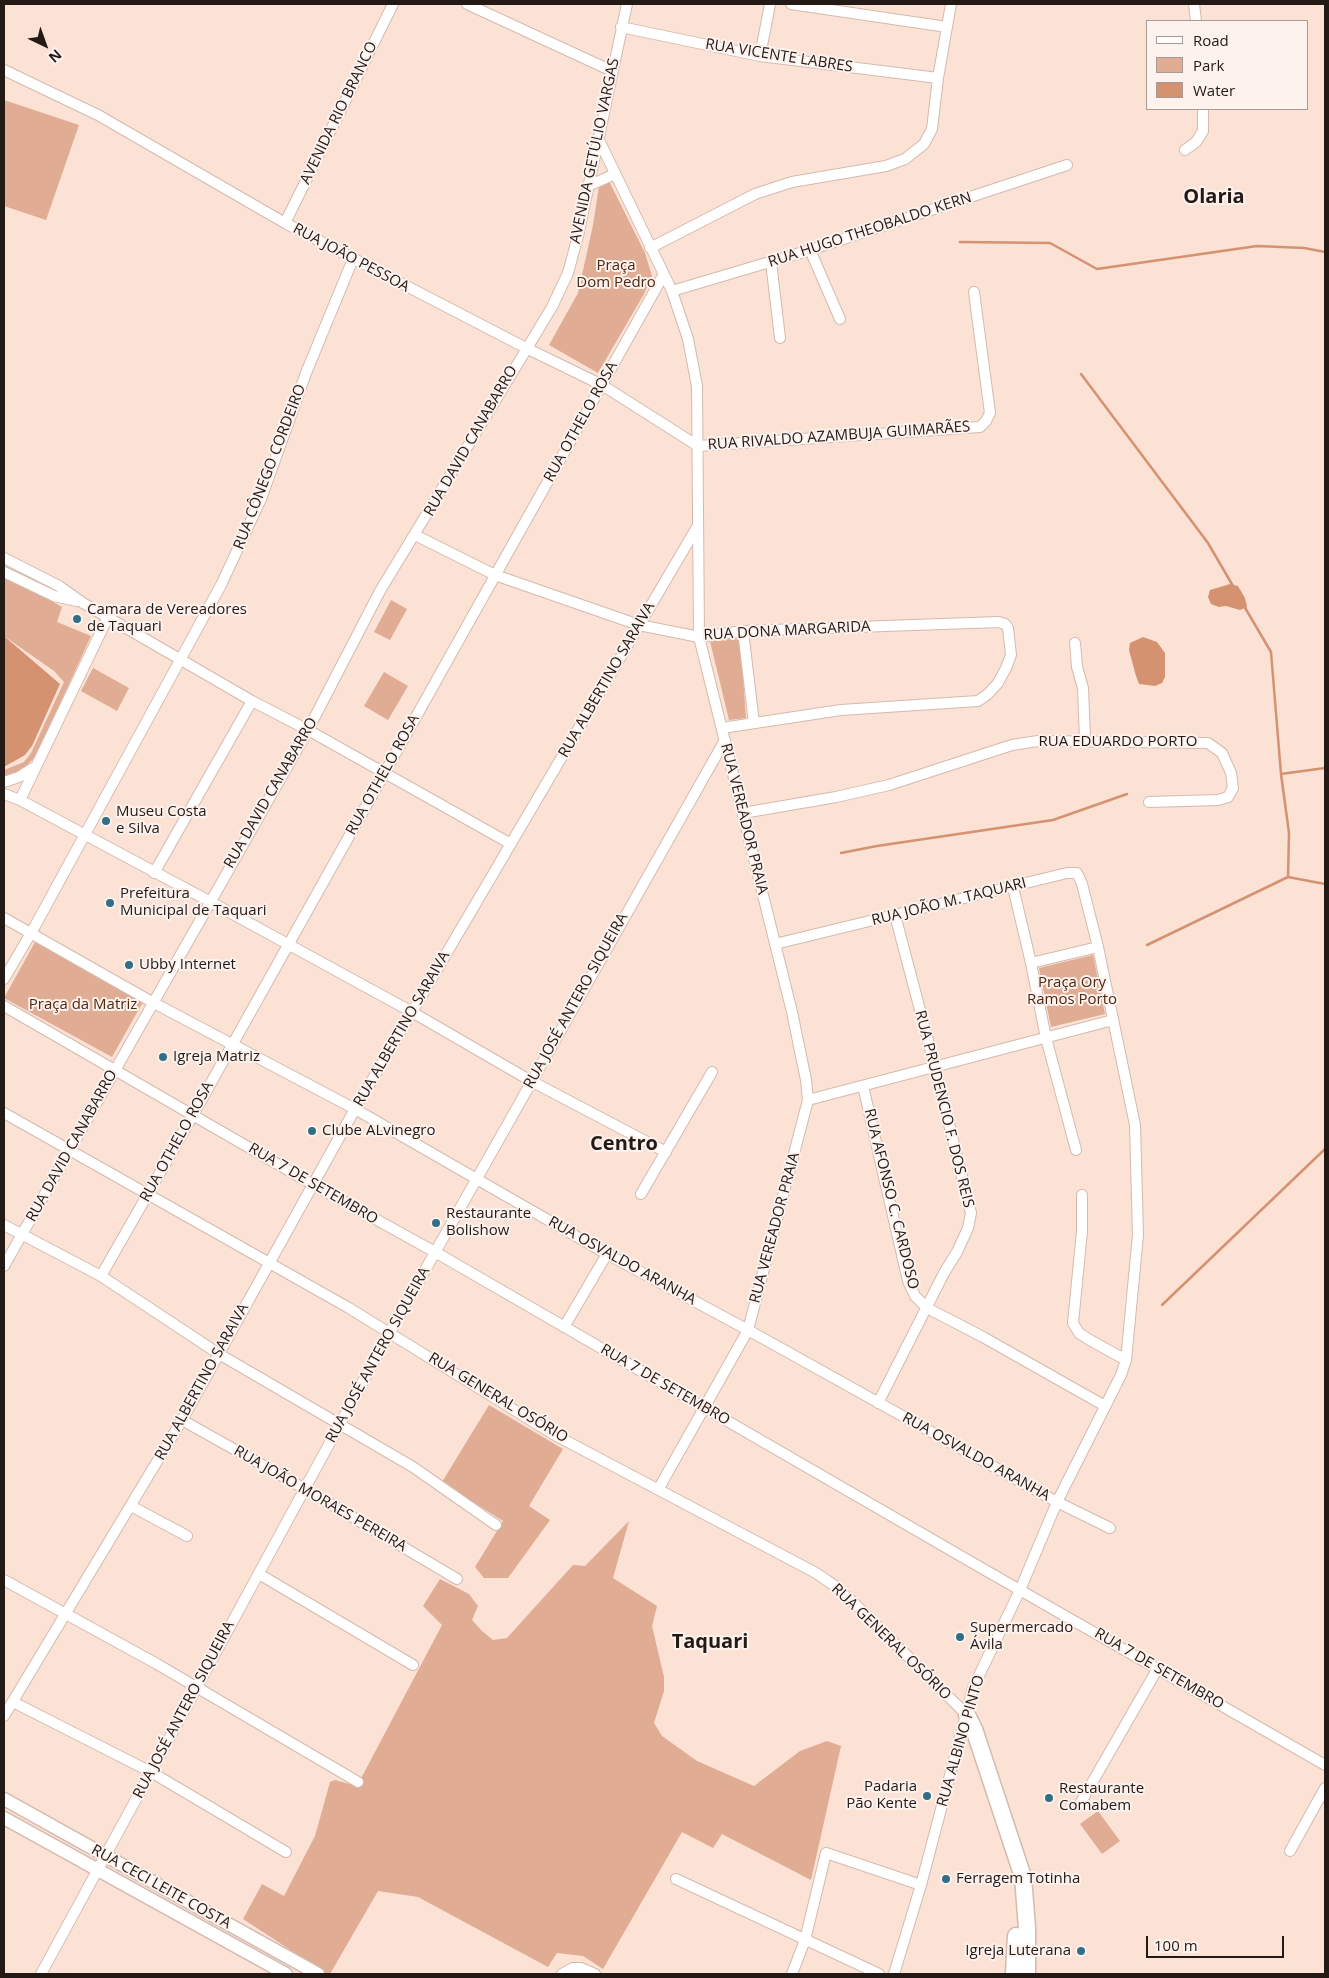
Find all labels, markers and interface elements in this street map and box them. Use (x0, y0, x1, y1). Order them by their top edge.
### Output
north arrow (20, 20, 70, 70)
legend (1146, 20, 1309, 110)
text: Road (1193, 30, 1229, 50)
street label: RUA VICENTE LABRES (704, 35, 854, 77)
street label: AVENIDA RIO BRANCO (297, 39, 381, 187)
text: N (45, 46, 66, 67)
text: Park (1193, 55, 1224, 75)
street label: AVENIDA GETÚLIO VARGAS (567, 57, 623, 245)
text: Water (1193, 80, 1235, 100)
district label: Olaria (1183, 185, 1245, 209)
street label: RUA HUGO THEOBALDO KERN (766, 189, 974, 271)
street label: RUA JOÃO PESSOA (290, 220, 412, 296)
park label: Praça Dom Pedro (576, 257, 656, 292)
street label: RUA OTHELO ROSA (540, 359, 622, 485)
street label: RUA DAVID CANABARRO (420, 362, 522, 520)
street label: RUA CÔNEGO CORDEIRO (230, 382, 310, 552)
street label: RUA RIVALDO AZAMBUJA GUIMARÃES (707, 418, 971, 454)
street label: RUA ALBERTINO SARAIVA (555, 599, 659, 761)
place label: Camara de Vereadores de Taquari (87, 601, 247, 636)
marker: Camara de Vereadores de Taquari (71, 613, 83, 625)
street label: RUA DONA MARGARIDA (703, 618, 871, 644)
street label: RUA OTHELO ROSA (342, 712, 424, 838)
street label: RUA DAVID CANABARRO (220, 714, 322, 872)
street label: RUA EDUARDO PORTO (1039, 733, 1197, 751)
street label: RUA VEREADOR PRAIA (717, 742, 771, 896)
place label: Museu Costa e Silva (116, 803, 207, 838)
marker: Museu Costa e Silva (100, 815, 112, 827)
street label: RUA JOÃO M. TAQUARI (870, 874, 1028, 930)
place label: Prefeitura Municipal de Taquari (120, 885, 267, 920)
marker: Prefeitura Municipal de Taquari (104, 897, 116, 909)
street label: RUA JOSÉ ANTERO SIQUEIRA (520, 910, 632, 1092)
street label: RUA ALBERTINO SARAIVA (350, 948, 454, 1110)
place label: Ubby Internet (139, 956, 236, 974)
marker: Ubby Internet (123, 959, 135, 971)
park label: Praça Ory Ramos Porto (1027, 974, 1117, 1009)
park label: Praça da Matriz (29, 996, 137, 1014)
street label: RUA PRUDENCIO F. DOS REIS (911, 1008, 977, 1210)
place label: Igreja Matriz (173, 1048, 260, 1066)
marker: Igreja Matriz (157, 1051, 169, 1063)
street label: RUA DAVID CANABARRO (23, 1067, 121, 1225)
street label: RUA OTHELO ROSA (136, 1079, 218, 1205)
street label: RUA AFONSO C. CARDOSO (860, 1107, 922, 1291)
place label: Clube ALvinegro (322, 1122, 435, 1140)
marker: Clube ALvinegro (306, 1125, 318, 1137)
district label: Centro (590, 1132, 658, 1156)
street label: RUA 7 DE SETEMBRO (245, 1140, 381, 1228)
street label: RUA VEREADOR PRAIA (746, 1151, 804, 1305)
place label: Restaurante Bolishow (446, 1205, 531, 1240)
street label: RUA OSVALDO ARANHA (545, 1213, 699, 1309)
marker: Restaurante Bolishow (430, 1217, 442, 1229)
street label: RUA JOSÉ ANTERO SIQUEIRA (322, 1264, 434, 1446)
street label: RUA ALBERTINO SARAIVA (151, 1300, 253, 1464)
street label: RUA 7 DE SETEMBRO (597, 1341, 733, 1429)
street label: RUA GENERAL OSÓRIO (425, 1349, 571, 1447)
street label: RUA OSVALDO ARANHA (899, 1409, 1053, 1505)
street label: RUA JOÃO MORAES PEREIRA (230, 1442, 410, 1556)
street label: RUA GENERAL OSÓRIO (827, 1580, 955, 1704)
street label: RUA JOSÉ ANTERO SIQUEIRA (130, 1618, 238, 1802)
place label: Supermercado Ávila (970, 1619, 1073, 1654)
street label: RUA 7 DE SETEMBRO (1091, 1625, 1227, 1713)
district label: Taquari (672, 1630, 748, 1654)
marker: Supermercado Ávila (954, 1631, 966, 1643)
street label: RUA ALBINO PINTO (934, 1673, 988, 1809)
place label: Padaria Pão Kente (846, 1778, 917, 1813)
place label: Restaurante Comabem (1059, 1780, 1144, 1815)
marker: Padaria Pão Kente (921, 1790, 933, 1802)
marker: Restaurante Comabem (1043, 1792, 1055, 1804)
street label: RUA CECI LEITE COSTA (88, 1841, 234, 1933)
place label: Ferragem Totinha (956, 1870, 1080, 1888)
marker: Ferragem Totinha (940, 1873, 952, 1885)
scale bar (1149, 1926, 1286, 1958)
text: 100 m (1154, 1935, 1198, 1955)
place label: Igreja Luterana (965, 1942, 1071, 1960)
marker: Igreja Luterana (1075, 1945, 1087, 1957)

